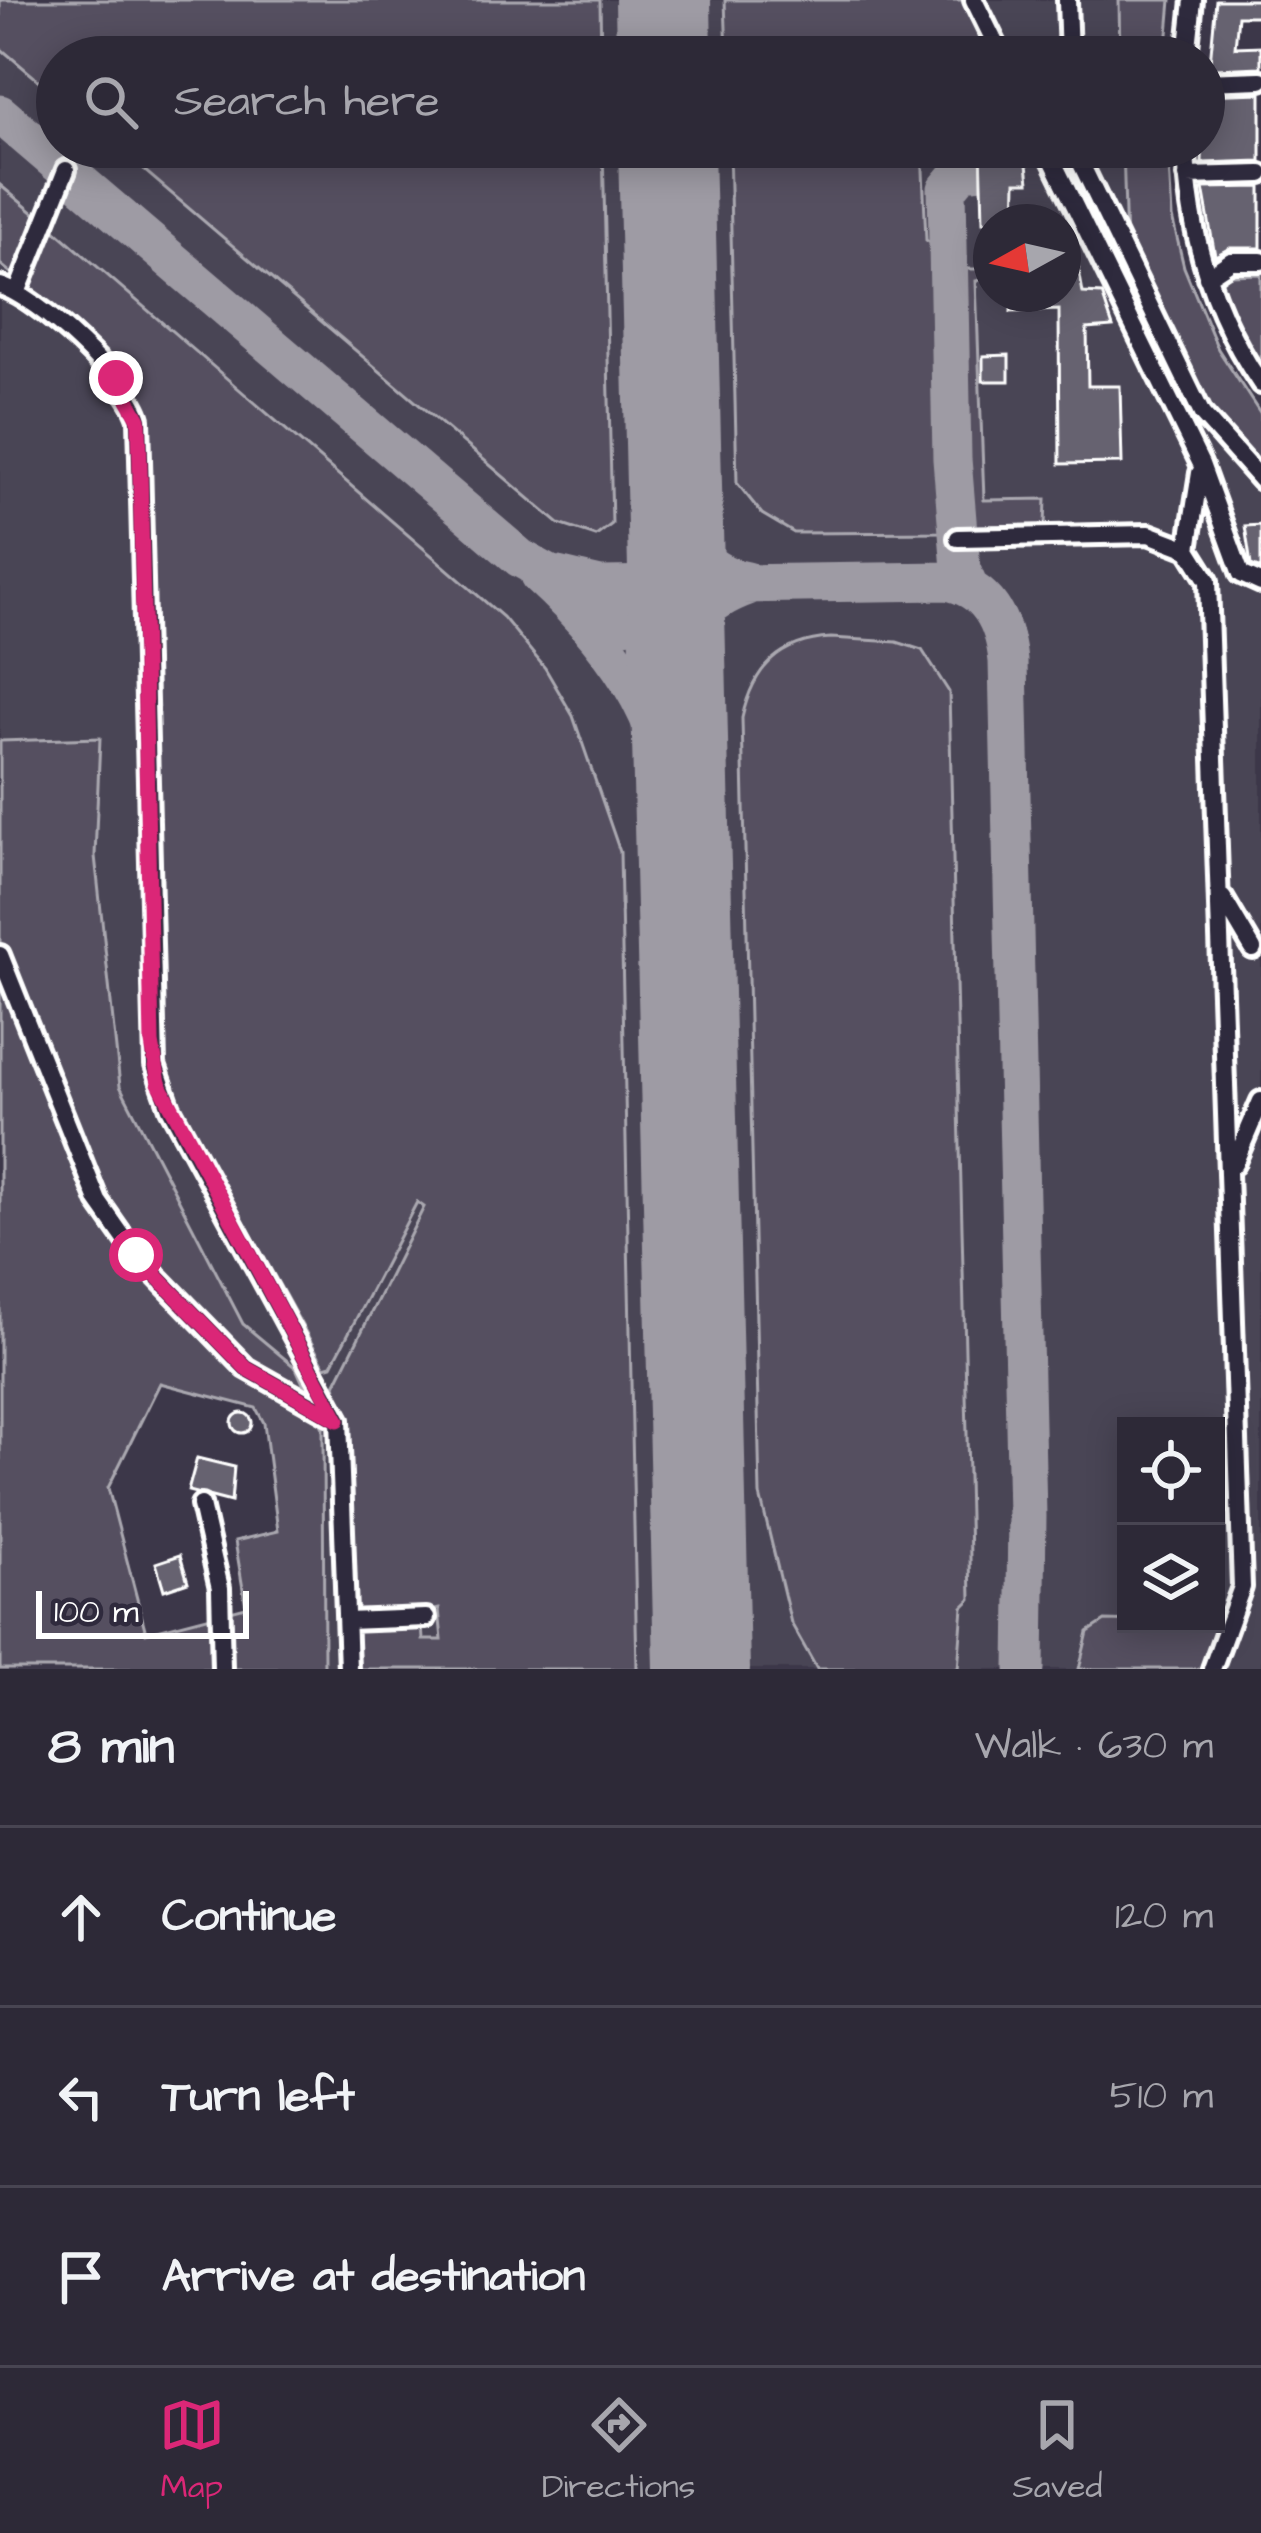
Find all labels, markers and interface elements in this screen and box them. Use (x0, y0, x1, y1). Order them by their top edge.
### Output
search box (36, 36, 1225, 168)
icon: search (78, 69, 144, 135)
text: Search here (174, 71, 440, 133)
north arrow (973, 204, 1081, 312)
route end (89, 351, 143, 405)
route start (109, 1228, 163, 1282)
map controls (1117, 1417, 1225, 1633)
button: locate (1117, 1417, 1225, 1525)
button: layers (1117, 1525, 1225, 1633)
scale bar (36, 1585, 249, 1638)
text: 100 m (54, 1589, 139, 1635)
text: 8 min (48, 1712, 174, 1783)
text: Walk · 630 m (975, 1720, 1213, 1774)
icon: ahead (48, 1884, 114, 1950)
text: Continue (162, 1886, 336, 1948)
text: 120 m (1115, 1890, 1213, 1944)
icon: left (48, 2064, 114, 2130)
text: Turn left (162, 2066, 355, 2128)
text: 510 m (1110, 2070, 1213, 2124)
icon: arrive (48, 2244, 114, 2310)
text: Arrive at destination (162, 2246, 585, 2308)
tab: Map (159, 2392, 225, 2510)
tab: Directions (542, 2392, 695, 2510)
tab: Saved (1012, 2392, 1102, 2510)

